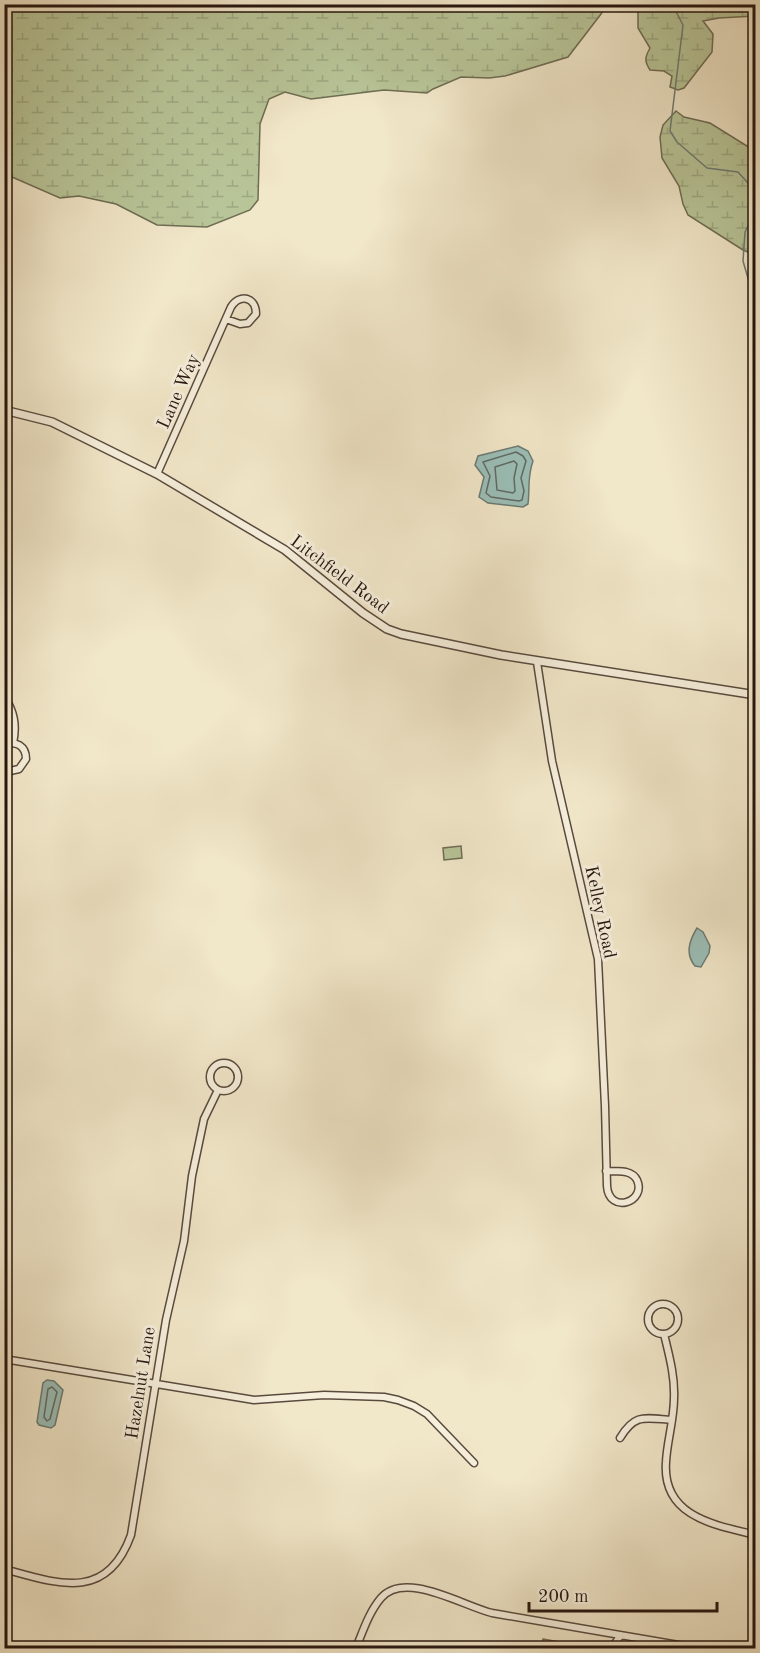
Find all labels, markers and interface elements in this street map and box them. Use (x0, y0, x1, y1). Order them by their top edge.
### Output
street label: Lane Way (154, 351, 204, 432)
street label: Litchfield Road (287, 532, 392, 618)
street label: Kelley Road (581, 864, 619, 960)
street label: Hazelnut Lane (123, 1326, 159, 1441)
scale bar (529, 1575, 716, 1613)
text: 200 m (538, 1588, 589, 1606)

